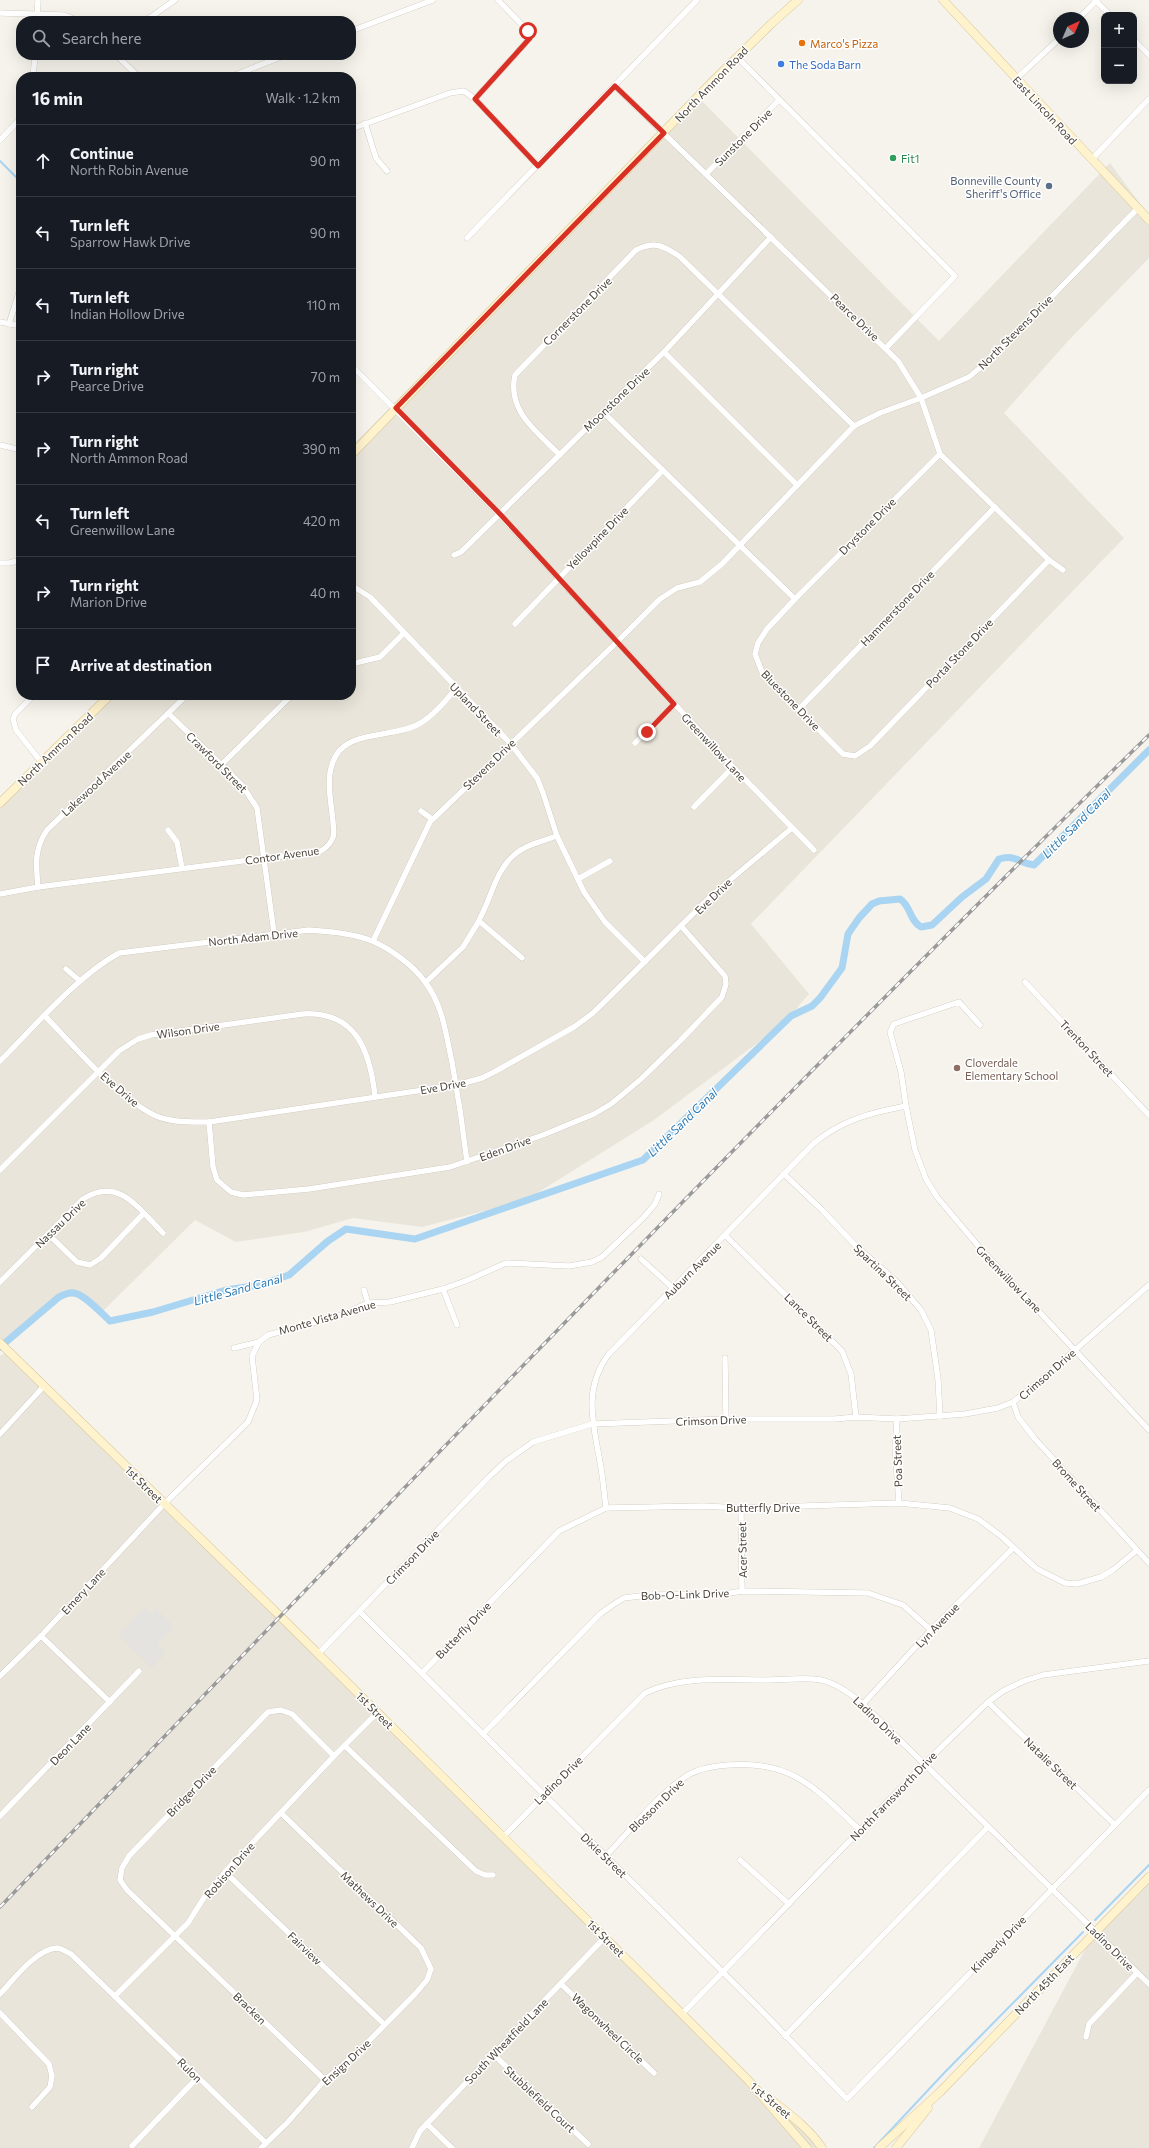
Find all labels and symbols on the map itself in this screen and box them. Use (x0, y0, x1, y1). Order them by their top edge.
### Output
north arrow (1053, 12, 1089, 48)
route start (519, 22, 537, 40)
place label: Marco's Pizza (810, 37, 878, 50)
marker: Marco's Pizza (797, 38, 807, 48)
street label: North Ammon Road (672, 44, 750, 124)
place label: The Soda Barn (789, 58, 861, 71)
marker: The Soda Barn (776, 59, 786, 69)
street label: East Lincoln Road (1010, 73, 1080, 147)
street label: Sunstone Drive (712, 106, 774, 168)
place label: Fit1 (901, 152, 919, 165)
marker: Fit1 (888, 153, 898, 163)
place label: Bonneville County Sheriff's Office (950, 174, 1041, 200)
marker: Bonneville County Sheriff's Office (1044, 181, 1054, 191)
street label: Cornerstone Drive (540, 274, 614, 348)
street label: Pearce Drive (828, 291, 882, 343)
street label: North Stevens Drive (975, 292, 1055, 372)
street label: Moonstone Drive (580, 364, 652, 434)
street label: Drystone Drive (836, 495, 898, 557)
street label: Yellowpine Drive (564, 504, 631, 572)
street label: Hammerstone Drive (858, 567, 937, 648)
street label: Portal Stone Drive (923, 616, 995, 690)
street label: Bluestone Drive (759, 667, 823, 733)
street label: Upland Street (447, 680, 505, 739)
street label: North Ammon Road (15, 710, 95, 788)
street label: Greenwillow Lane (679, 710, 749, 784)
route end (638, 723, 656, 741)
street label: Crawford Street (184, 729, 250, 795)
street label: Stevens Drive (460, 736, 518, 792)
street label: Lakewood Avenue (59, 747, 134, 819)
water label: Little Sand Canal (1039, 785, 1114, 860)
street label: Contor Avenue (244, 843, 320, 867)
street label: Eve Drive (692, 875, 734, 917)
street label: North Adam Drive (208, 926, 299, 948)
street label: Trenton Street (1057, 1017, 1117, 1079)
street label: Wilson Drive (156, 1019, 220, 1041)
place label: Cloverdale Elementary School (965, 1056, 1058, 1082)
marker: Cloverdale Elementary School (952, 1063, 962, 1073)
street label: Eve Drive (98, 1069, 142, 1109)
street label: Eve Drive (419, 1076, 467, 1096)
water label: Little Sand Canal (644, 1084, 720, 1159)
street label: Eden Drive (478, 1133, 533, 1163)
street label: Nassau Drive (32, 1196, 88, 1250)
street label: Auburn Avenue (661, 1238, 724, 1301)
street label: Spartina Street (851, 1241, 915, 1303)
street label: Greenwillow Lane (974, 1243, 1045, 1316)
water label: Little Sand Canal (192, 1270, 285, 1308)
street label: Lance Street (782, 1290, 836, 1344)
street label: Monte Vista Avenue (277, 1297, 377, 1337)
street label: Crimson Drive (1016, 1346, 1078, 1402)
street label: Crimson Drive (675, 1412, 747, 1428)
street label: Poa Street (890, 1434, 904, 1487)
street label: Brome Street (1050, 1456, 1104, 1514)
street label: 1st Street (123, 1463, 166, 1506)
street label: Butterfly Drive (726, 1501, 800, 1514)
street label: Acer Street (735, 1521, 749, 1578)
street label: Crimson Drive (383, 1527, 441, 1587)
street label: Emery Lane (58, 1565, 108, 1617)
street label: Bob-O-Link Drive (641, 1586, 730, 1602)
street label: Butterfly Drive (433, 1599, 493, 1661)
street label: Lyn Avenue (913, 1600, 962, 1650)
street label: 1st Street (354, 1689, 397, 1732)
street label: Ladino Drive (851, 1694, 905, 1747)
street label: Deon Lane (47, 1720, 93, 1768)
street label: Natalie Street (1022, 1734, 1081, 1792)
street label: North Farnsworth Drive (847, 1749, 939, 1843)
street label: Ladino Drive (531, 1753, 585, 1807)
street label: Bridger Drive (164, 1763, 219, 1819)
street label: Blossom Drive (626, 1775, 686, 1834)
street label: Dixie Street (578, 1830, 630, 1880)
street label: Robison Drive (201, 1839, 257, 1900)
street label: Mathews Drive (338, 1868, 402, 1930)
street label: Kimberly Drive (968, 1913, 1028, 1975)
street label: 1st Street (585, 1917, 628, 1960)
street label: Ladino Drive (1083, 1919, 1137, 1973)
street label: Fairview (285, 1929, 325, 1967)
street label: North 45th East (1012, 1950, 1077, 2017)
street label: Bracken (231, 1989, 269, 2027)
street label: Wagonwheel Circle (569, 1990, 647, 2066)
street label: South Wheatfield Lane (462, 1995, 550, 2087)
street label: Ensign Drive (319, 2036, 373, 2088)
street label: Rulon (175, 2055, 205, 2085)
street label: Stubblefield Court (502, 2063, 578, 2135)
street label: 1 st Street (748, 2079, 795, 2121)

